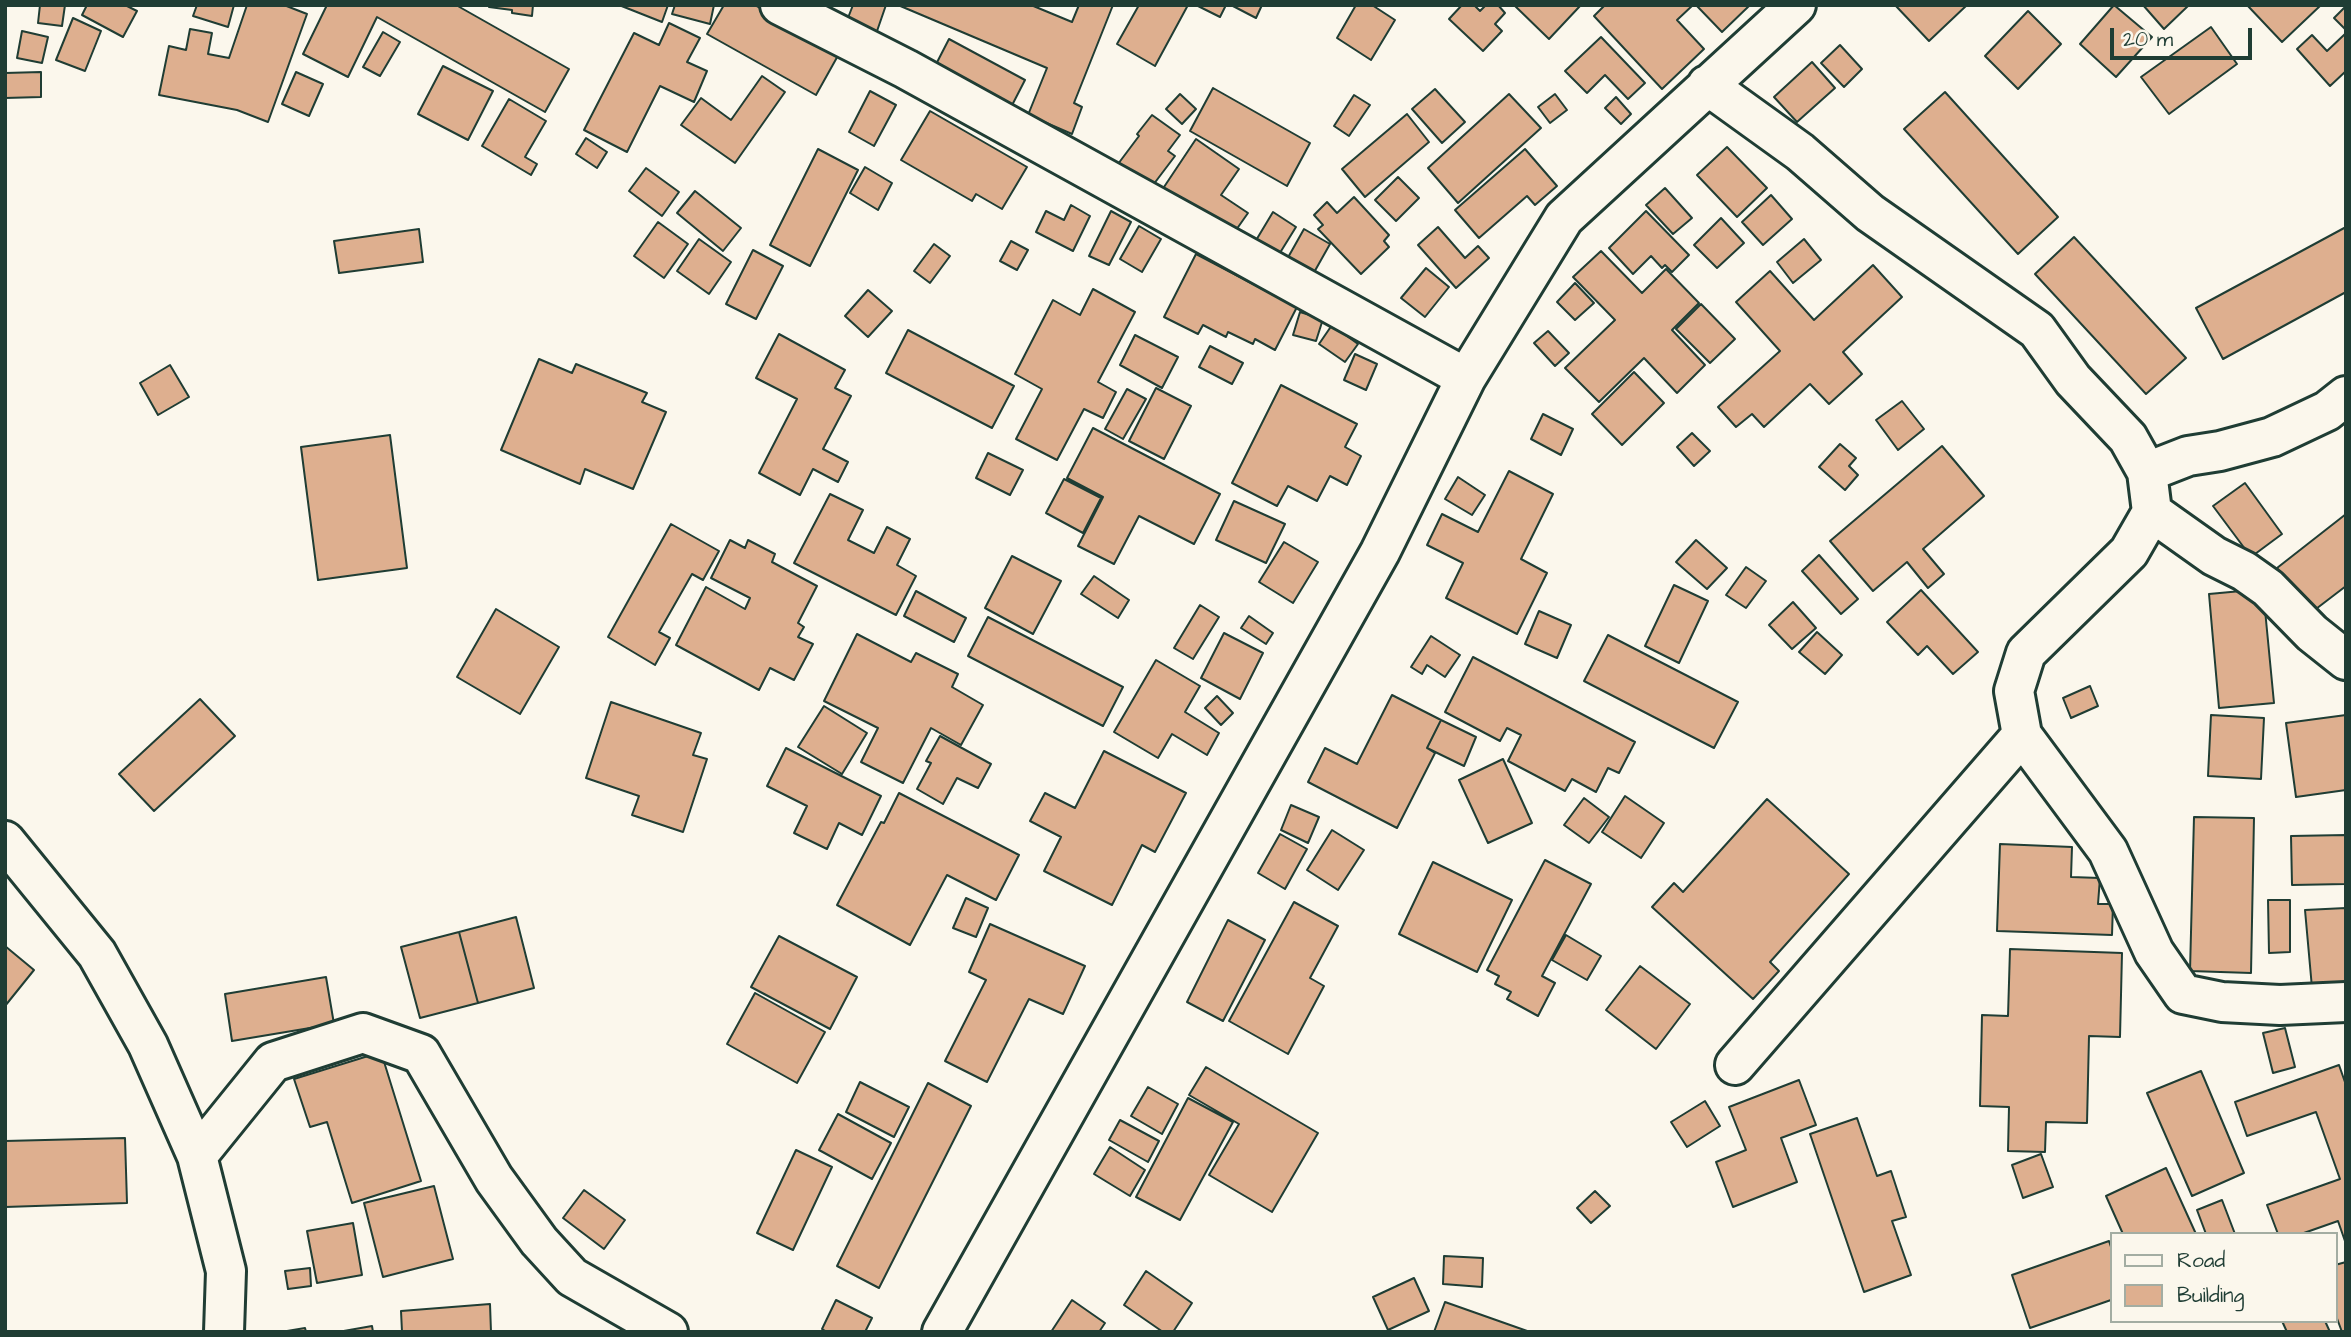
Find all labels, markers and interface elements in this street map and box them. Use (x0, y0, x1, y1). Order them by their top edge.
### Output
scale bar (2113, 14, 2255, 58)
text: 20 m (2123, 25, 2173, 54)
legend (2110, 1232, 2337, 1323)
text: Road (2177, 1246, 2225, 1275)
text: Building (2177, 1281, 2244, 1310)

